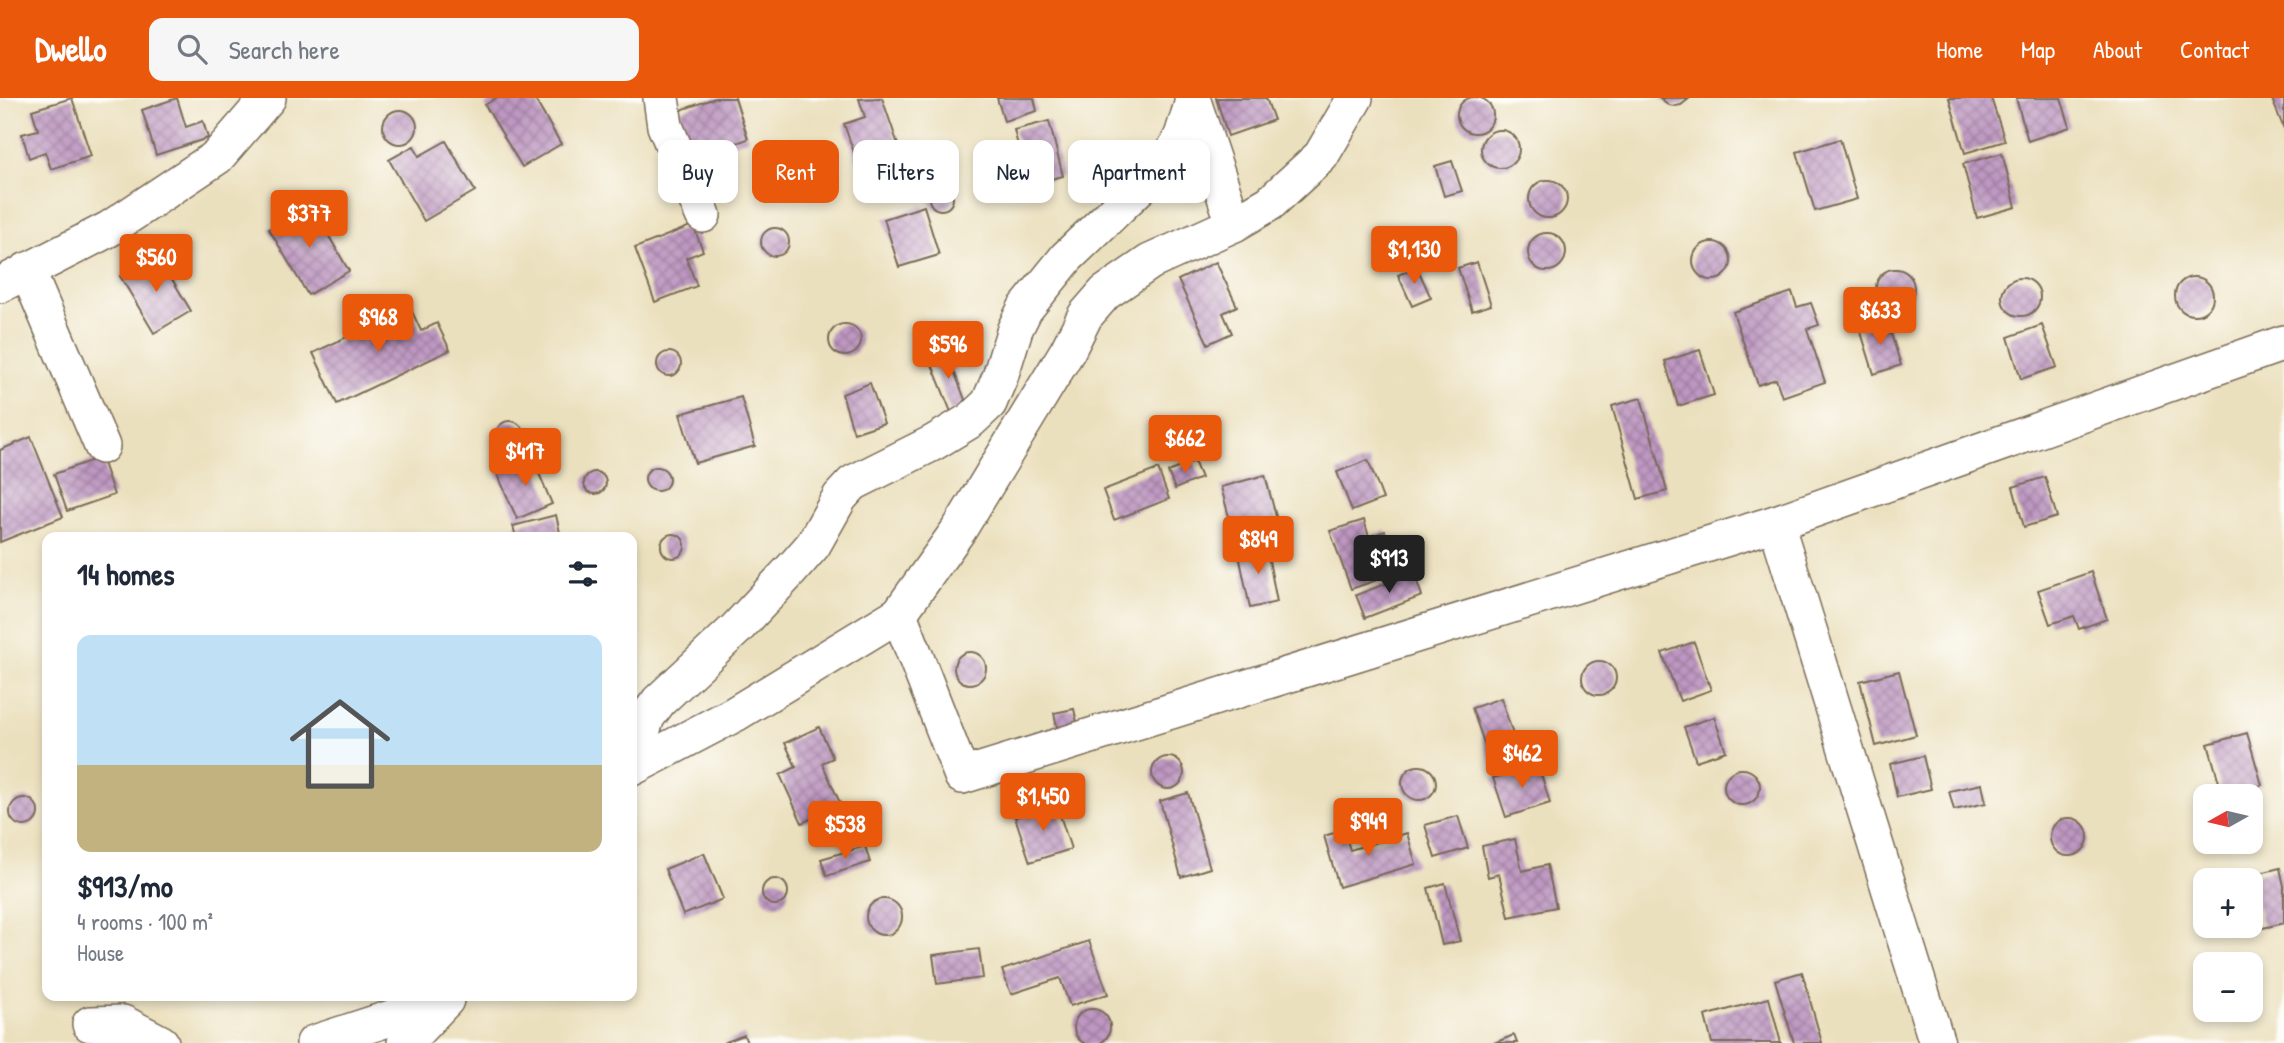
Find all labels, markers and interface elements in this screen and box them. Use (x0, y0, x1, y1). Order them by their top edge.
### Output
search box (149, 18, 639, 81)
text: Dwello (35, 27, 107, 71)
icon: search (173, 30, 211, 68)
text: Search here (229, 32, 340, 67)
text: Home (1936, 33, 1983, 65)
text: Map (2021, 33, 2055, 65)
text: About (2093, 33, 2142, 65)
text: Contact (2180, 33, 2249, 65)
chip: Buy (658, 140, 738, 203)
chip: Rent (752, 140, 839, 203)
chip: Filters (853, 140, 959, 203)
chip: New (973, 140, 1054, 203)
chip: Apartment (1068, 140, 1210, 203)
pin: $377 (268, 190, 350, 250)
text: $377 (287, 197, 331, 228)
pin: $1,130 (1357, 226, 1471, 286)
text: $1,130 (1387, 233, 1441, 264)
pin: $560 (115, 234, 197, 294)
text: $560 (136, 241, 176, 272)
pin: $633 (1839, 288, 1921, 347)
pin: $968 (337, 294, 419, 354)
text: $633 (1859, 294, 1901, 325)
text: $968 (358, 301, 398, 332)
pin: $596 (907, 322, 989, 381)
text: $596 (928, 328, 968, 359)
pin: $662 (1144, 416, 1226, 475)
text: $662 (1165, 422, 1205, 453)
pin: $417 (484, 428, 566, 488)
text: $417 (505, 435, 545, 466)
pin: $849 (1217, 517, 1299, 576)
text: $849 (1239, 523, 1277, 554)
pin: $913 (1348, 536, 1430, 595)
text: $913 (1370, 542, 1408, 573)
text: 14 homes (77, 554, 175, 594)
icon: filters (564, 555, 602, 593)
icon: home (277, 681, 403, 807)
pin: $462 (1481, 730, 1563, 790)
text: $462 (1502, 737, 1542, 768)
pin: $1,450 (986, 774, 1100, 833)
text: $1,450 (1016, 780, 1070, 811)
north arrow (2193, 784, 2263, 854)
map controls (2193, 784, 2263, 1022)
pin: $949 (1327, 798, 1409, 858)
pin: $538 (804, 802, 886, 861)
text: $949 (1349, 805, 1387, 836)
text: $538 (824, 808, 866, 839)
text: $913/mo (77, 866, 173, 906)
button: + (2193, 868, 2263, 938)
text: 4 rooms · 100 m² (77, 906, 213, 937)
text: House (77, 937, 124, 968)
button: − (2193, 952, 2263, 1022)

